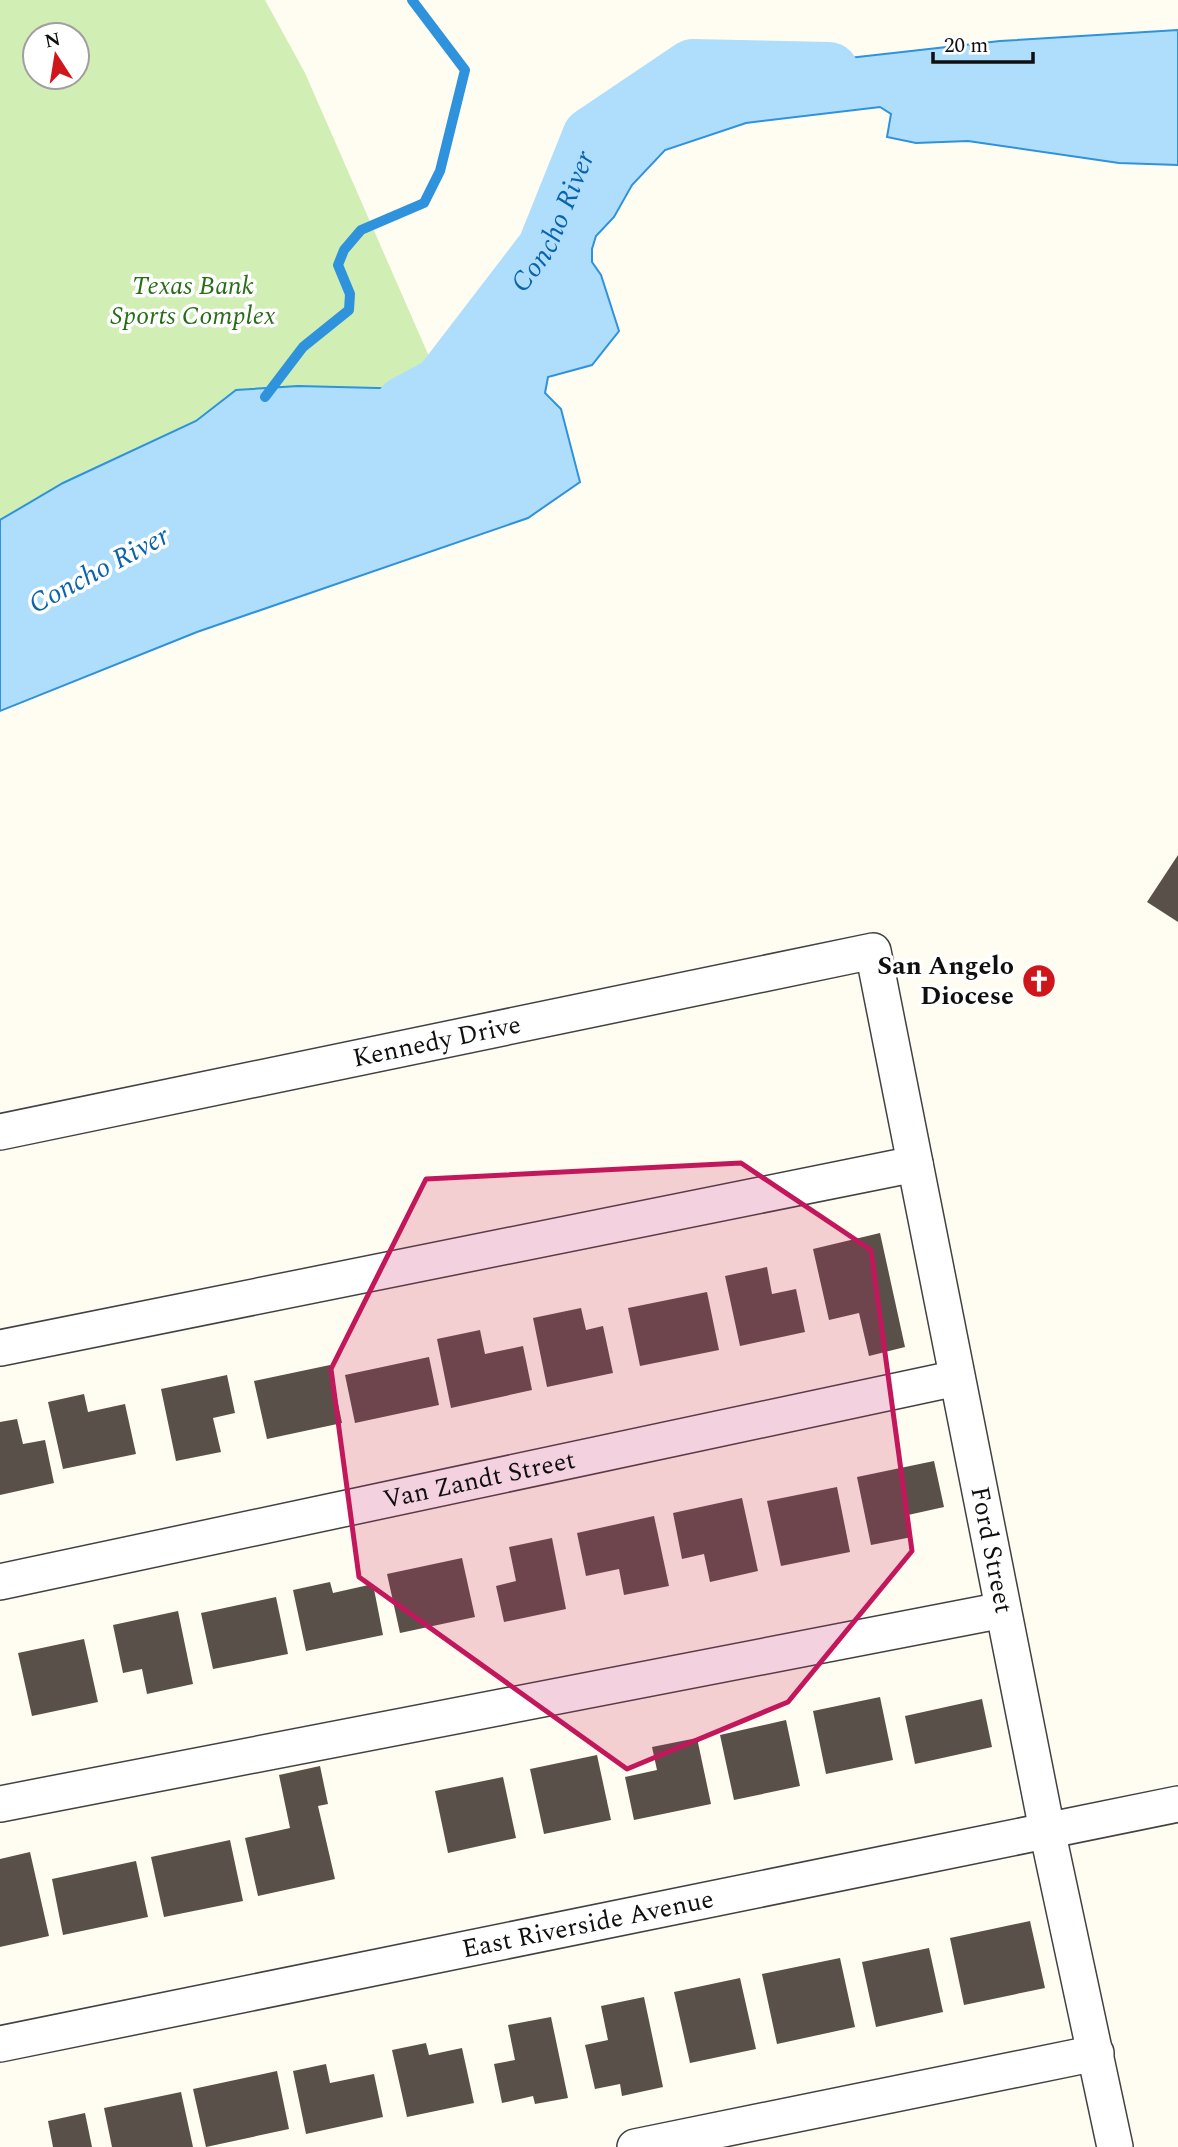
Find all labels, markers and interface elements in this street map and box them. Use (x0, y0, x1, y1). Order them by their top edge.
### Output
north arrow (21, 21, 91, 91)
scale bar (933, 21, 1033, 65)
text: N (42, 25, 63, 57)
text: 20 m (944, 30, 988, 62)
water label: Concho River (500, 144, 606, 302)
park label: Texas Bank Sports Complex (110, 266, 276, 336)
water label: Concho River (21, 515, 177, 625)
place label: San Angelo Diocese (877, 946, 1014, 1016)
church icon: San Angelo Diocese (1020, 962, 1058, 1000)
street label: Kennedy Drive (349, 1005, 524, 1078)
street label: Van Zandt Street (379, 1440, 579, 1520)
street label: Ford Street (959, 1483, 1024, 1617)
street label: East Riverside Avenue (459, 1879, 717, 1969)

